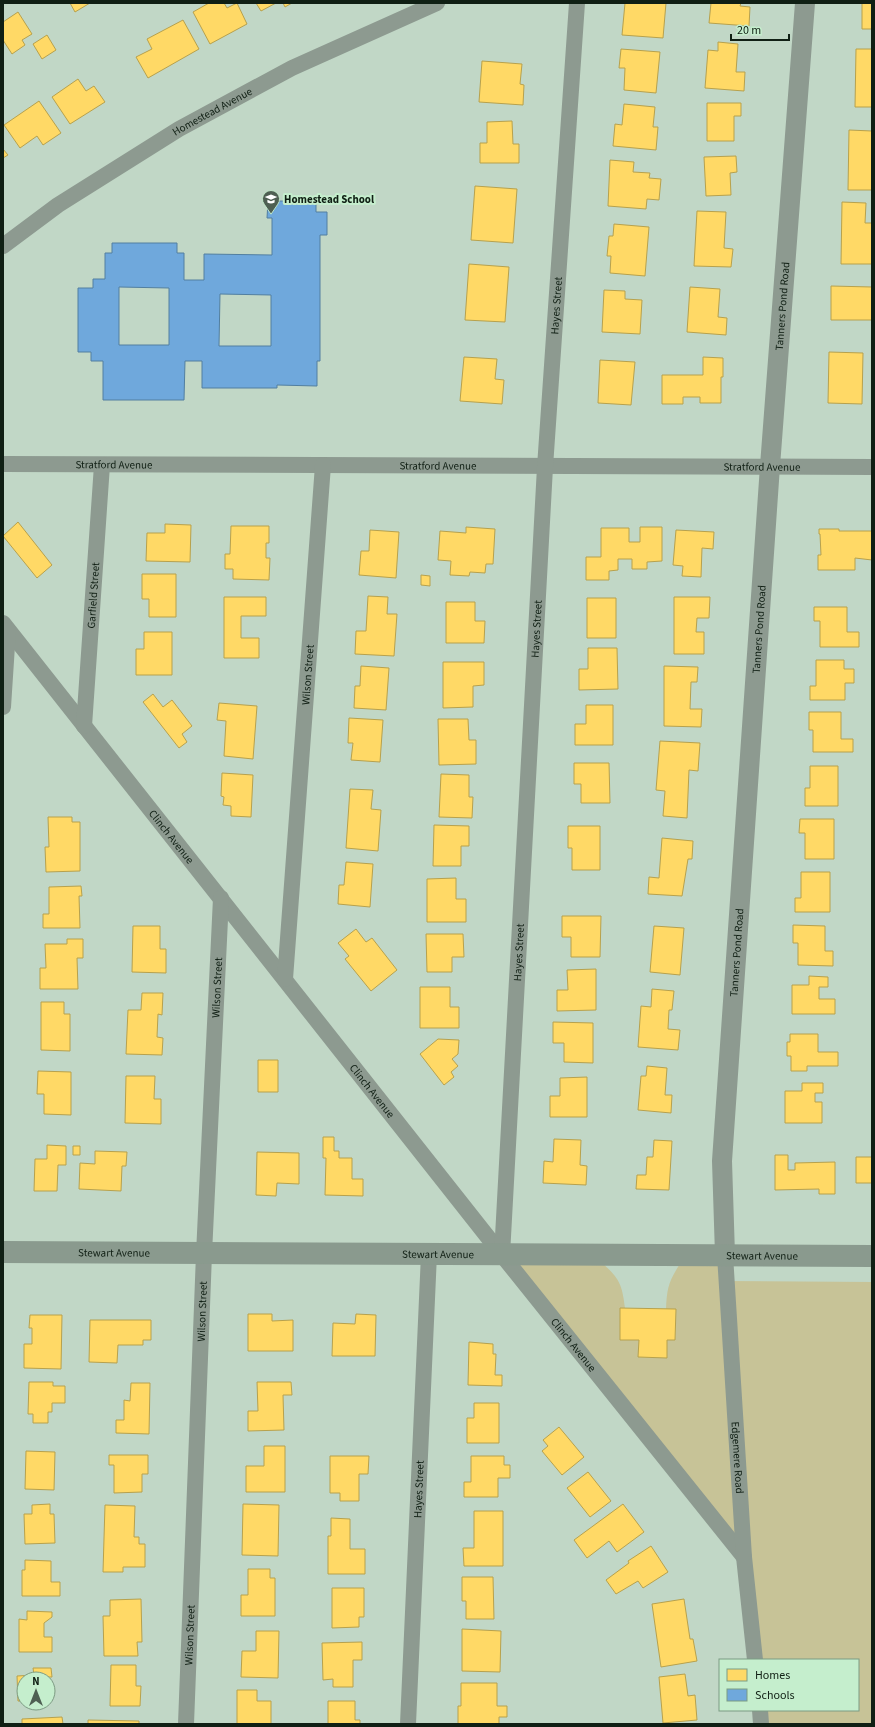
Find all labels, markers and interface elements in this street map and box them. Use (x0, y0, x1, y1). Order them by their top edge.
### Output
scale bar (731, 16, 789, 42)
text: 20 m (737, 22, 761, 39)
street label: Homestead Avenue (169, 83, 255, 139)
school or university icon: Homestead School (261, 189, 281, 214)
place label: Homestead School (284, 192, 375, 207)
street label: Tanners Pond Road (771, 261, 793, 351)
street label: Hayes Street (547, 276, 566, 335)
street label: Stratford Avenue (75, 457, 153, 472)
street label: Stratford Avenue (399, 458, 477, 473)
street label: Stratford Avenue (723, 459, 801, 474)
street label: Garfield Street (83, 561, 103, 629)
street label: Tanners Pond Road (748, 585, 769, 674)
street label: Hayes Street (527, 599, 545, 658)
street label: Wilson Street (298, 644, 317, 706)
street label: Clinch Avenue (146, 806, 198, 867)
street label: Tanners Pond Road (726, 908, 747, 997)
street label: Hayes Street (509, 923, 528, 982)
street label: Wilson Street (208, 957, 226, 1018)
street label: Clinch Avenue (346, 1061, 399, 1121)
street label: Stewart Avenue (78, 1245, 150, 1260)
street label: Stewart Avenue (402, 1246, 474, 1262)
street label: Stewart Avenue (726, 1248, 798, 1263)
street label: Wilson Street (193, 1280, 210, 1342)
street label: Clinch Avenue (548, 1314, 600, 1375)
street label: Edgemere Road (728, 1421, 748, 1494)
street label: Hayes Street (410, 1460, 427, 1518)
street label: Wilson Street (181, 1604, 198, 1666)
legend (719, 1659, 859, 1711)
text: Homes (755, 1667, 790, 1684)
north arrow (16, 1671, 56, 1711)
text: N (32, 1674, 40, 1689)
text: Schools (755, 1687, 795, 1704)

